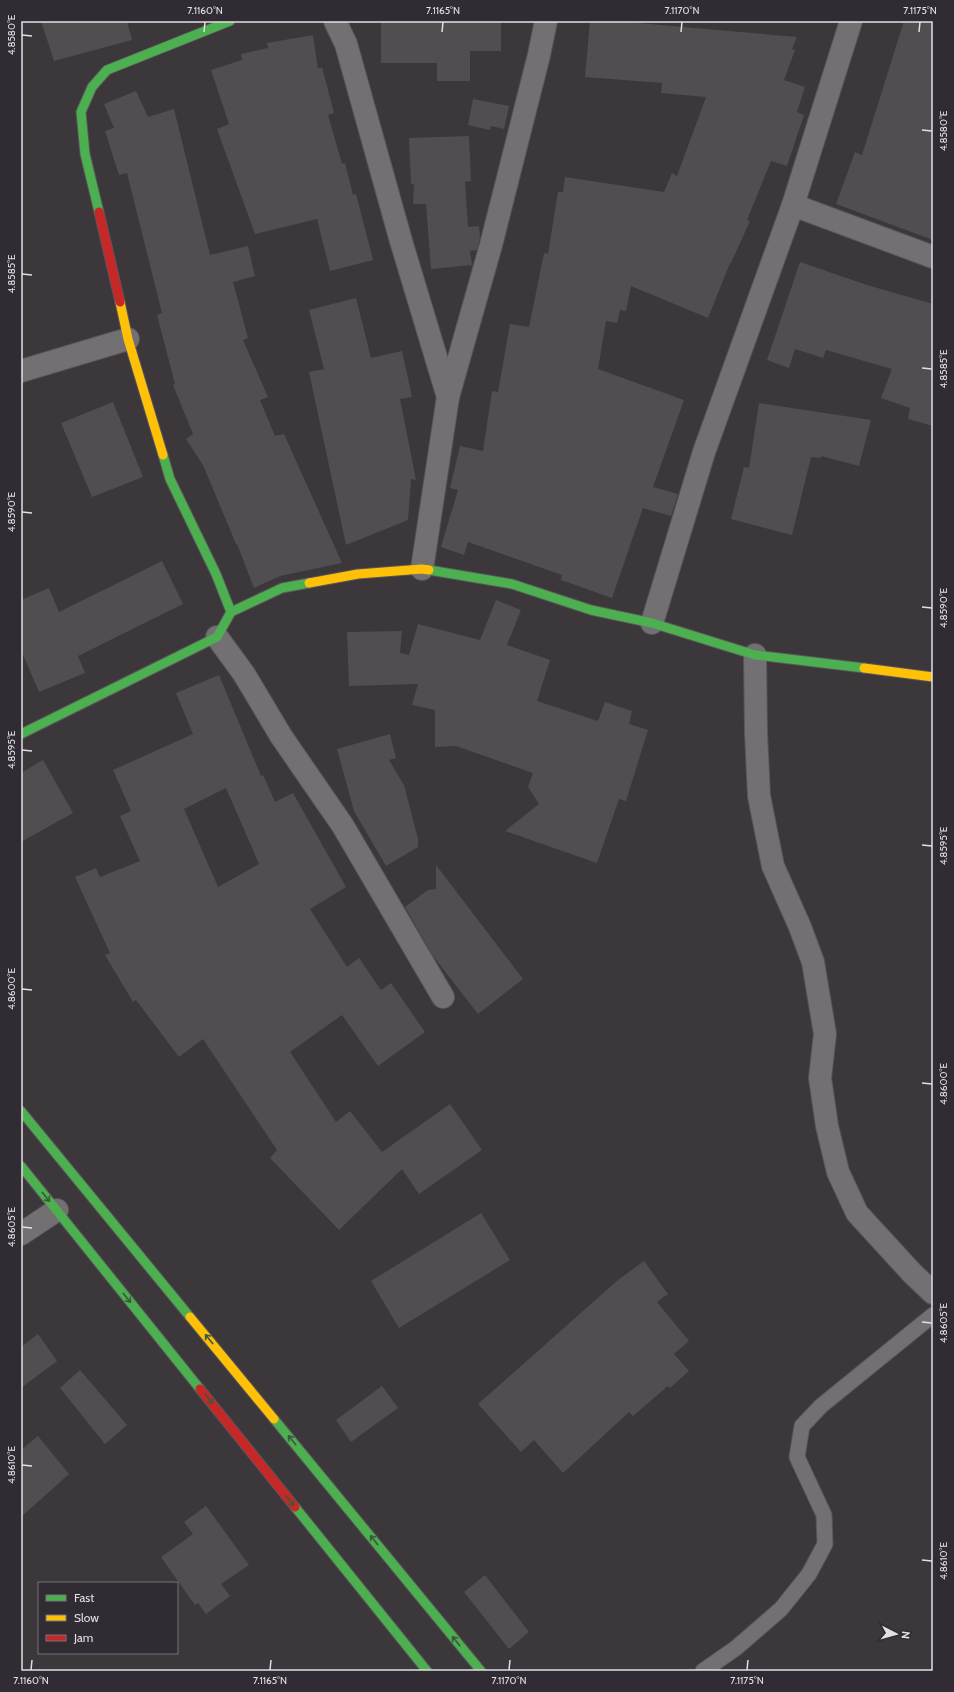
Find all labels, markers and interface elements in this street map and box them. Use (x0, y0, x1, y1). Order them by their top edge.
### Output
text: 7.1160°N (187, 4, 223, 17)
text: 7.1165°N (426, 4, 460, 17)
text: 7.1170°N (665, 4, 699, 17)
text: 7.1175°N (903, 4, 937, 17)
text: 4.8580°E (5, 14, 18, 55)
text: 4.8580°E (937, 110, 950, 151)
text: 4.8585°E (5, 254, 18, 294)
text: 4.8585°E (937, 349, 950, 389)
text: 4.8590°E (5, 491, 18, 532)
text: 4.8590°E (937, 587, 950, 628)
text: 4.8595°E (5, 730, 18, 769)
text: 4.8595°E (937, 826, 950, 865)
text: 4.8600°E (5, 968, 18, 1010)
text: 4.8600°E (937, 1063, 950, 1105)
one-way arrow (41, 1191, 50, 1202)
text: 4.8605°E (5, 1206, 18, 1247)
one-way arrow (123, 1292, 132, 1303)
text: 4.8605°E (937, 1302, 950, 1343)
one-way arrow (205, 1334, 214, 1345)
one-way arrow (204, 1394, 213, 1405)
one-way arrow (287, 1434, 296, 1445)
text: 4.8610°E (5, 1446, 18, 1484)
one-way arrow (286, 1495, 295, 1506)
one-way arrow (370, 1535, 378, 1546)
text: 4.8610°E (937, 1542, 950, 1580)
legend (38, 1582, 178, 1654)
text: Fast (74, 1590, 94, 1605)
text: Slow (74, 1610, 99, 1625)
north arrow (876, 1614, 916, 1654)
text: Jam (73, 1630, 93, 1645)
text: N (899, 1630, 913, 1640)
one-way arrow (452, 1635, 461, 1646)
text: 7.1160°N (13, 1674, 49, 1687)
text: 7.1165°N (253, 1674, 287, 1687)
text: 7.1170°N (492, 1674, 526, 1687)
text: 7.1175°N (730, 1674, 764, 1687)

